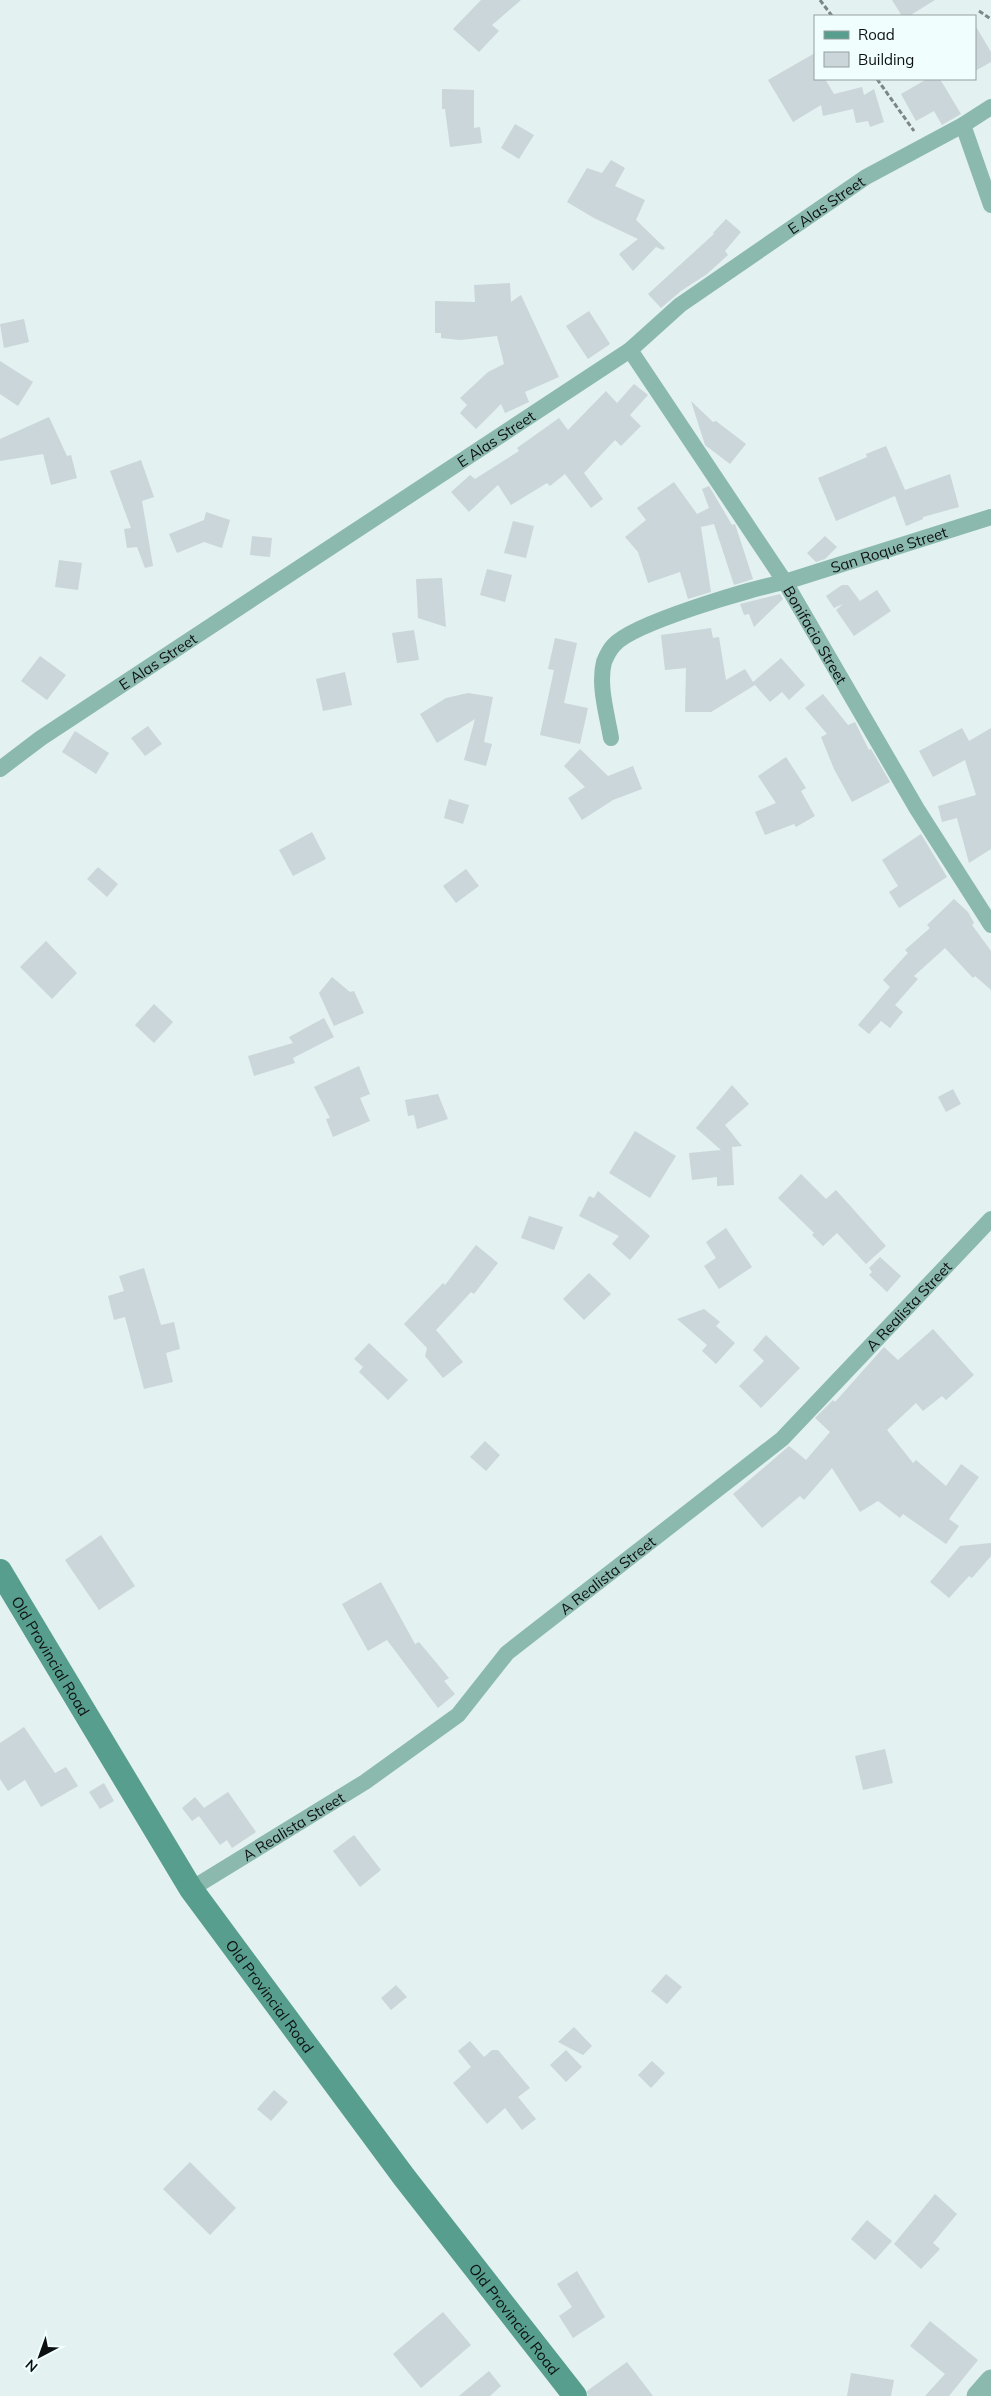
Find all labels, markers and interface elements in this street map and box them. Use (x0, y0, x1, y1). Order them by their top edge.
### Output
legend (814, 15, 976, 80)
text: Road (858, 25, 895, 44)
text: Building (858, 50, 914, 69)
street label: E Alas Street (784, 172, 868, 238)
street label: E Alas Street (453, 406, 538, 471)
street label: San Roque Street (828, 522, 949, 577)
street label: Bonifacio Street (780, 582, 852, 687)
street label: E Alas Street (115, 629, 200, 694)
street label: A Realista Street (861, 1257, 956, 1355)
street label: A Realista Street (555, 1532, 659, 1618)
street label: Old Provincial Road (8, 1593, 94, 1719)
street label: A Realista Street (239, 1787, 348, 1865)
street label: Old Provincial Road (222, 1936, 318, 2056)
street label: Old Provincial Road (465, 2259, 564, 2378)
north arrow (15, 2331, 65, 2381)
text: N (22, 2356, 41, 2376)

